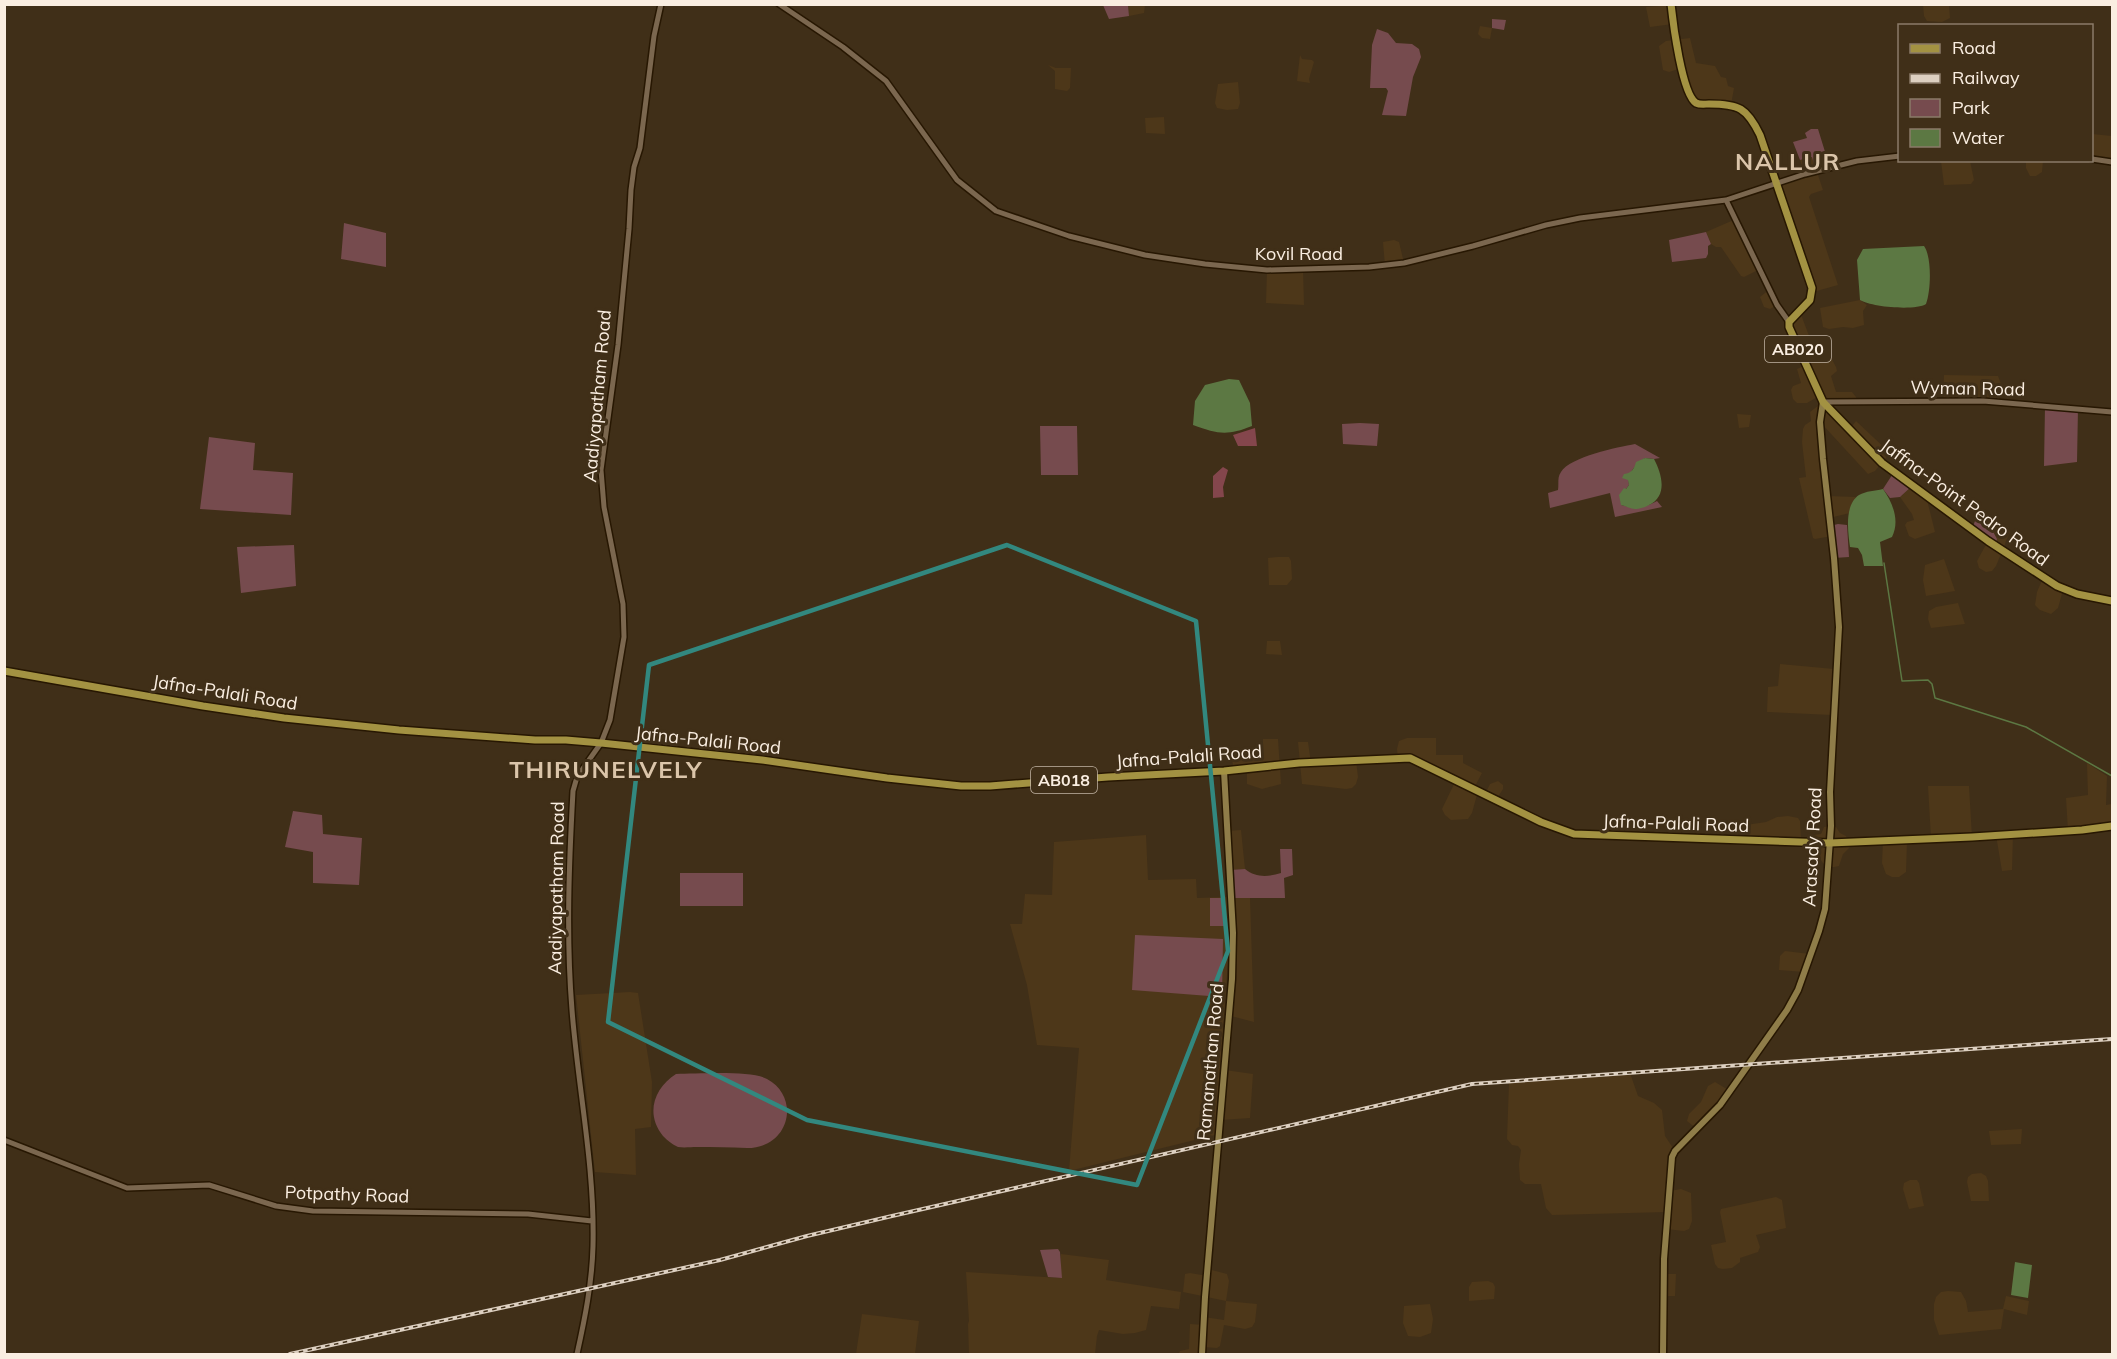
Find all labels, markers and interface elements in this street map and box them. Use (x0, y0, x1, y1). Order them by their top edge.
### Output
legend (1898, 24, 2093, 162)
text: Road (1952, 36, 1996, 59)
text: Railway (1952, 66, 2020, 89)
text: Park (1952, 96, 1991, 119)
text: Water (1952, 126, 2005, 149)
district label: NALLUR (1735, 146, 1841, 176)
street label: Kovil Road (1255, 242, 1343, 265)
street label: Aadiyapatham Road (578, 309, 616, 483)
road number: AB020 (1765, 336, 1831, 362)
street label: Wyman Road (1910, 375, 2026, 401)
street label: Jaffna-Point Pedro Road (1876, 433, 2054, 571)
street label: Jafna-Palali Road (151, 669, 299, 715)
street label: Jafna-Palali Road (634, 721, 782, 759)
street label: Jafna-Palali Road (1115, 739, 1263, 773)
district label: THIRUNELVELY (509, 754, 703, 784)
road number: AB018 (1031, 767, 1097, 793)
street label: Arasady Road (1797, 787, 1827, 907)
street label: Aadiyapatham Road (543, 801, 569, 975)
street label: Jafna-Palali Road (1602, 809, 1750, 837)
street label: Ramanathan Road (1192, 982, 1228, 1142)
street label: Potpathy Road (284, 1180, 410, 1208)

